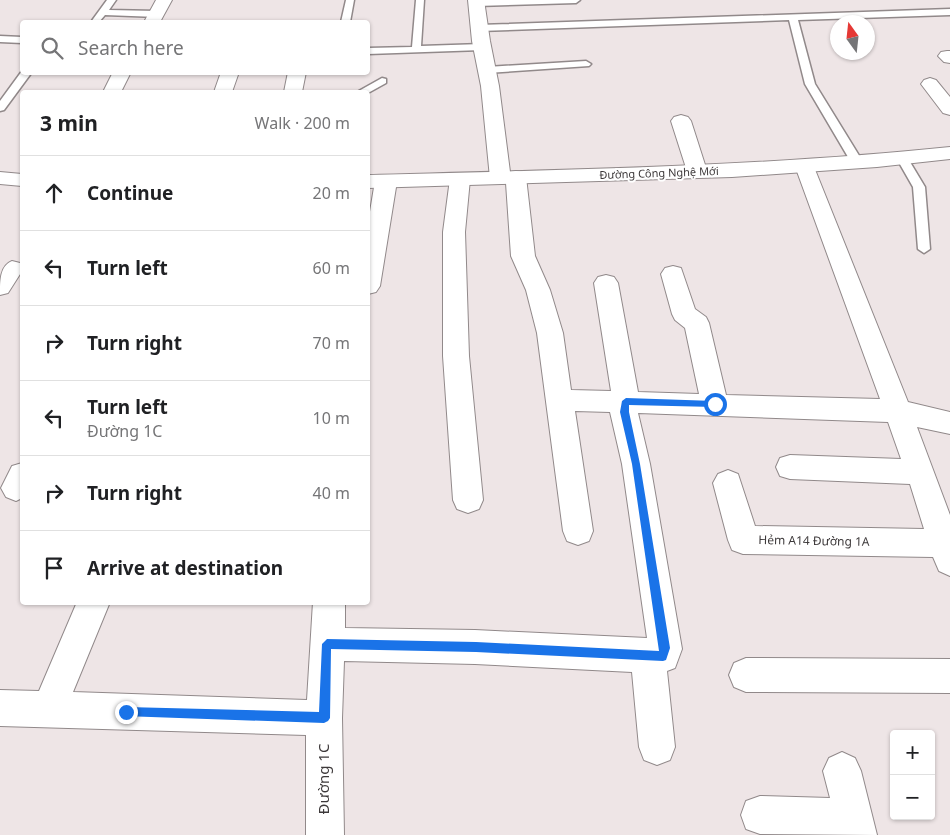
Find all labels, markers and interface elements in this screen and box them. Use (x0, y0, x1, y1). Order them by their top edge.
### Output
north arrow (830, 15, 875, 60)
search box (20, 20, 370, 75)
icon: search (38, 34, 66, 62)
text: Search here (78, 35, 184, 61)
text: 3 min (40, 109, 98, 137)
text: Walk · 200 m (255, 112, 350, 134)
street label: Đường Công Nghệ Mới (599, 163, 719, 182)
icon: ahead (40, 179, 68, 207)
text: Continue (87, 180, 173, 206)
text: 20 m (313, 182, 350, 204)
icon: left (40, 254, 68, 282)
text: Turn left (87, 255, 168, 281)
text: 60 m (313, 257, 350, 279)
icon: right (40, 329, 68, 357)
text: Turn right (87, 330, 182, 356)
text: 70 m (313, 332, 350, 354)
route start (704, 393, 727, 416)
text: Turn left (87, 394, 168, 420)
icon: left (40, 404, 68, 432)
text: 10 m (313, 407, 350, 429)
text: Đường 1C (87, 420, 162, 442)
icon: right (40, 479, 68, 507)
text: Turn right (87, 480, 182, 506)
text: 40 m (313, 482, 350, 504)
street label: Hẻm A14 Đường 1A (758, 531, 870, 550)
icon: arrive (40, 554, 68, 582)
text: Arrive at destination (87, 555, 283, 581)
route end (115, 701, 138, 724)
map controls (890, 730, 935, 820)
button: + (890, 730, 935, 775)
street label: Đường 1C (313, 743, 333, 814)
button: − (890, 775, 935, 820)

